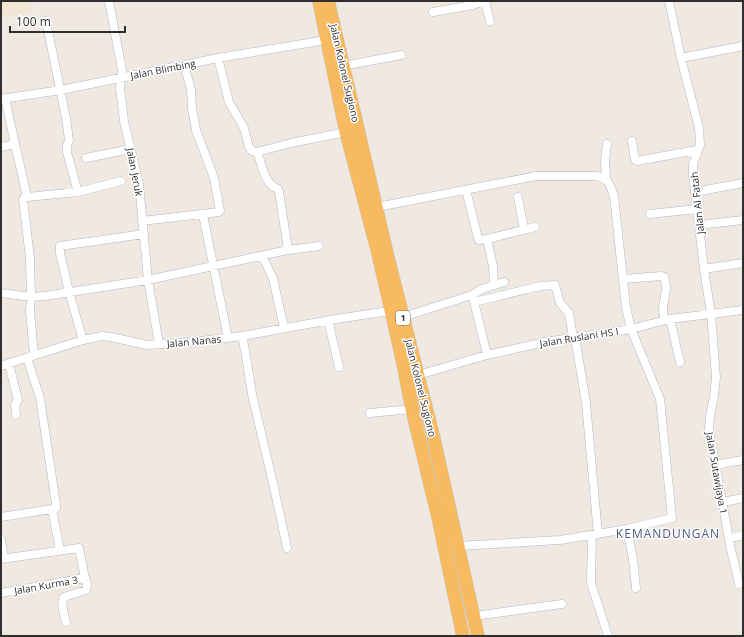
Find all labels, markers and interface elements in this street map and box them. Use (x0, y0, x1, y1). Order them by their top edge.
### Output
scale bar (10, 8, 125, 34)
text: 100 m (16, 13, 51, 30)
street label: Jalan Kolonel Sugiono (327, 22, 363, 123)
street label: Jalan Blimbing (128, 56, 197, 82)
street label: Jalan Jeruk (123, 146, 147, 198)
street label: Jalan Al Fatah (687, 171, 707, 236)
road number: 1 (396, 311, 410, 325)
street label: Jalan Ruslani HS I (538, 324, 619, 350)
street label: Jalan Nanas (165, 332, 222, 350)
street label: Jalan Kolonel Sugiono (402, 337, 440, 438)
street label: Jalan Sutawijaya 1 (703, 430, 731, 515)
district label: KEMANDUNGAN (616, 525, 720, 542)
street label: Jalan Kurma 3 (12, 572, 79, 598)

